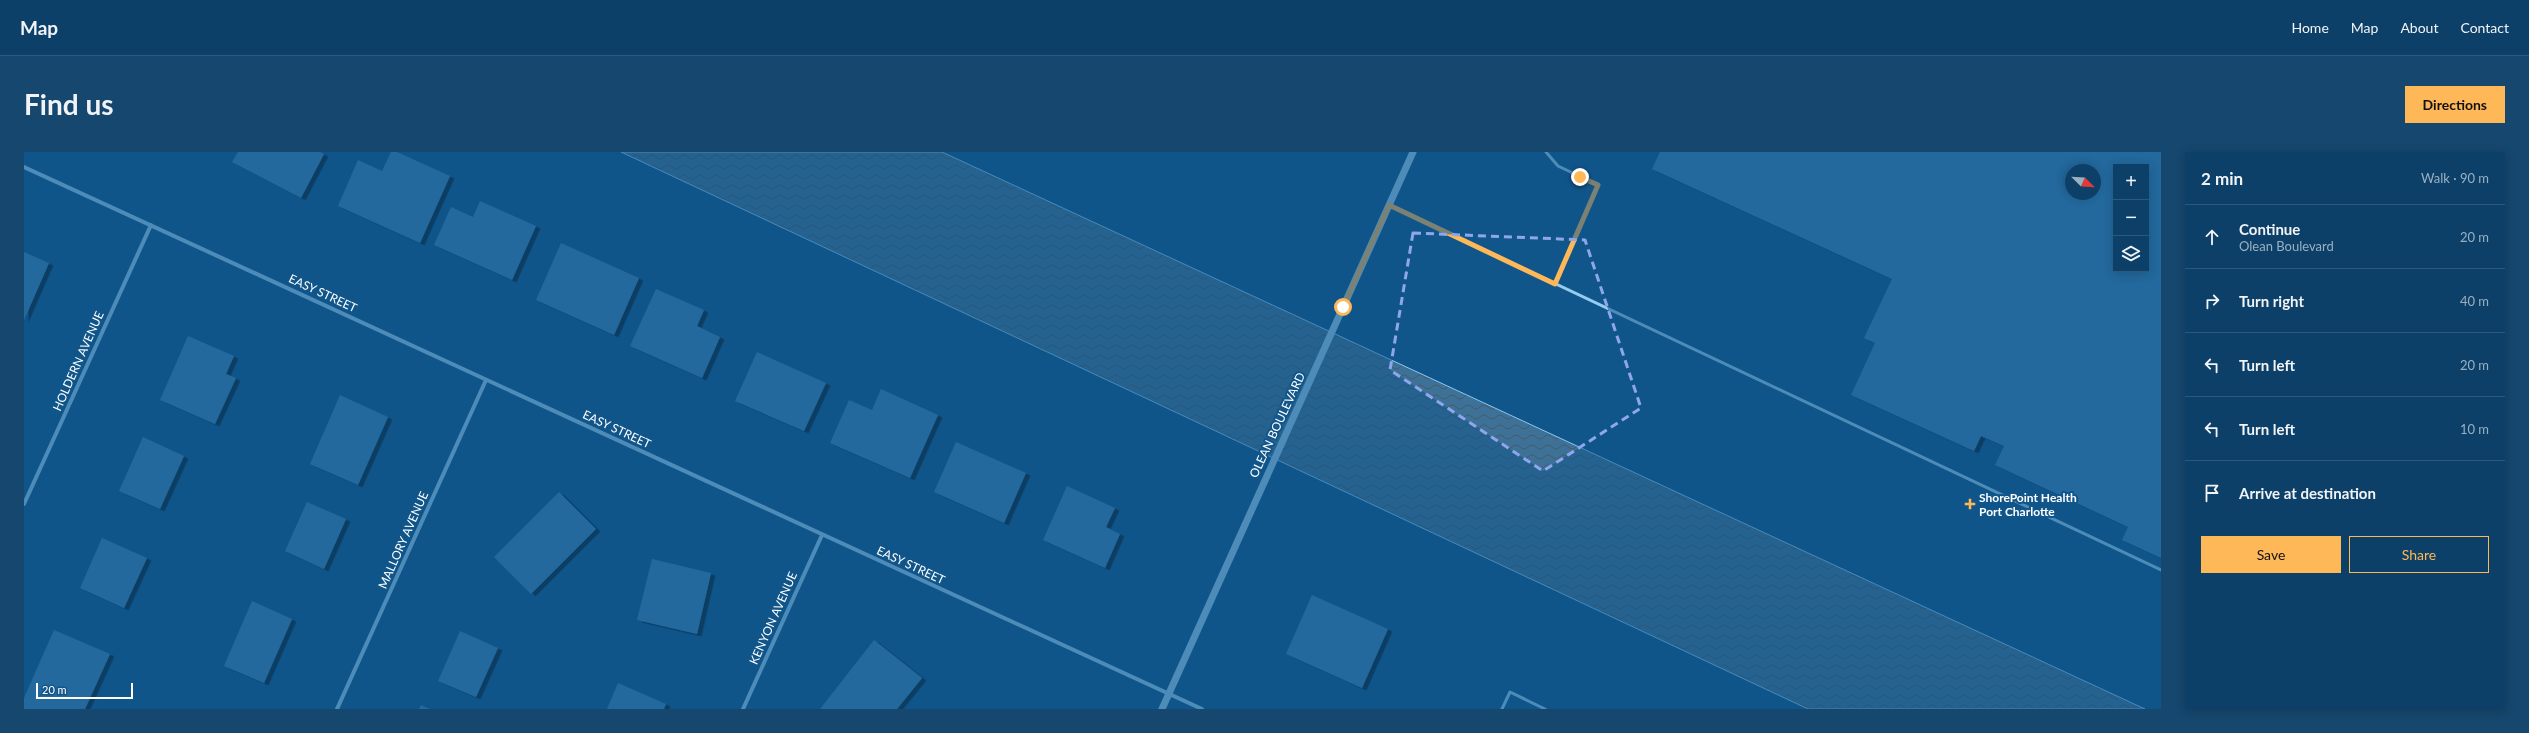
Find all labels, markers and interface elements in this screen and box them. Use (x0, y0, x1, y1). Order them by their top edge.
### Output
text: Map (20, 16, 58, 39)
text: Home (2291, 19, 2329, 36)
text: Map (2351, 19, 2378, 36)
text: About (2400, 19, 2438, 36)
text: Contact (2460, 19, 2509, 36)
button: Directions (2405, 86, 2505, 123)
text: Find us (24, 87, 114, 121)
north arrow (2065, 164, 2101, 200)
map controls (2113, 164, 2149, 272)
button: + (2113, 164, 2149, 200)
route end (1571, 168, 1589, 186)
text: 2 min (2201, 168, 2243, 189)
text: Walk · 90 m (2421, 170, 2489, 186)
button: − (2113, 200, 2149, 236)
text: Continue (2239, 220, 2300, 238)
icon: ahead (2201, 226, 2223, 248)
text: 20 m (2460, 229, 2489, 245)
button: layers (2113, 236, 2149, 272)
text: Olean Boulevard (2239, 238, 2334, 254)
street label: EASY STREET (287, 271, 359, 315)
icon: right (2201, 290, 2223, 312)
text: Turn right (2239, 292, 2304, 310)
text: 40 m (2460, 293, 2489, 309)
route start (1334, 298, 1352, 316)
street label: HOLDERN AVENUE (49, 309, 107, 413)
icon: left (2201, 354, 2223, 376)
text: Turn left (2239, 356, 2295, 374)
text: 20 m (2460, 357, 2489, 373)
street label: OLEAN BOULEVARD (1246, 370, 1308, 480)
street label: EASY STREET (581, 407, 653, 451)
icon: left (2201, 418, 2223, 440)
text: Turn left (2239, 420, 2295, 438)
text: 10 m (2460, 421, 2489, 437)
icon: arrive (2201, 482, 2223, 504)
text: Arrive at destination (2239, 484, 2376, 502)
street label: MALLORY AVENUE (375, 489, 431, 591)
place label: ShorePoint Health Port Charlotte (1979, 490, 2077, 519)
marker: ShorePoint Health Port Charlotte (1964, 498, 1976, 510)
button: Save (2201, 536, 2341, 573)
button: Share (2349, 536, 2489, 573)
street label: EASY STREET (875, 543, 947, 587)
street label: KENYON AVENUE (746, 569, 800, 667)
scale bar (36, 681, 133, 700)
text: 20 m (42, 683, 67, 696)

